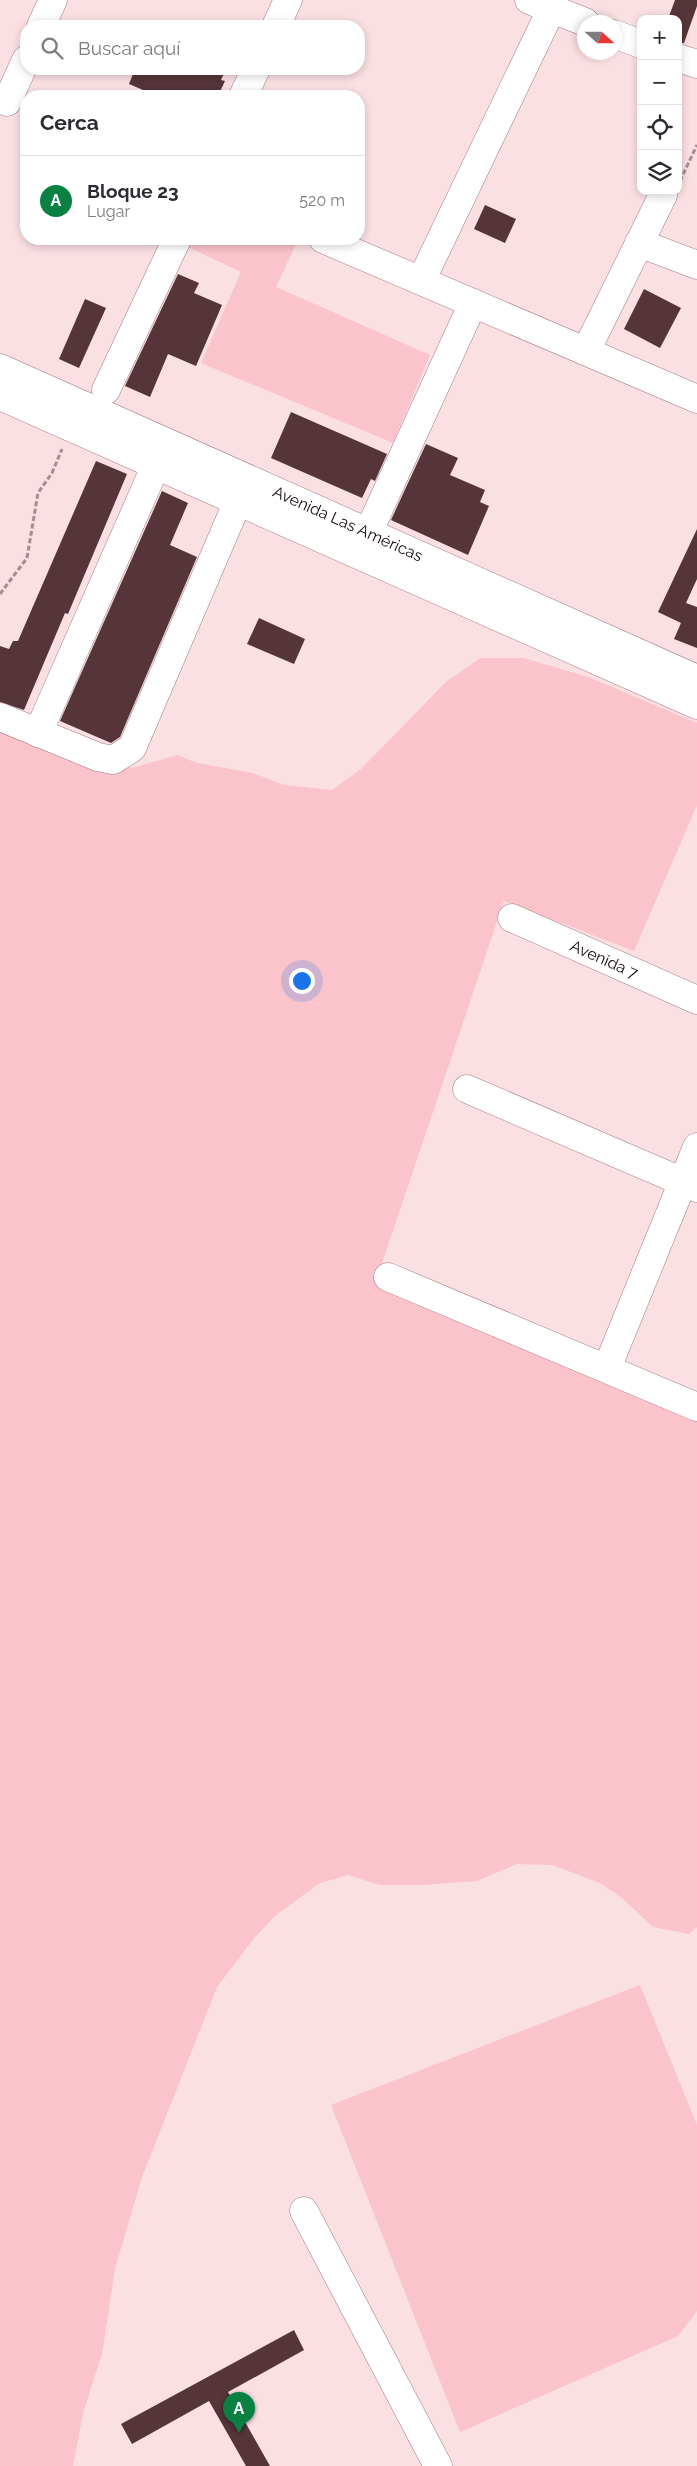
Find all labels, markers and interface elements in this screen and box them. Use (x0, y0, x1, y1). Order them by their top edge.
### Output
north arrow (577, 15, 622, 60)
map controls (637, 15, 682, 195)
button: + (637, 15, 682, 60)
search box (20, 20, 365, 75)
icon: search (38, 34, 66, 62)
text: Buscar aquí (78, 37, 180, 59)
button: − (637, 60, 682, 105)
button: locate (637, 105, 682, 150)
text: Cerca (40, 110, 99, 135)
button: layers (637, 150, 682, 195)
text: Bloque 23 (87, 180, 179, 202)
text: A (51, 191, 61, 210)
text: 520 m (299, 191, 345, 210)
text: Lugar (87, 202, 130, 221)
street label: Avenida Las Américas (270, 482, 426, 565)
street label: Avenida 7 (568, 936, 642, 982)
your location (289, 968, 315, 994)
pin: A (223, 2392, 255, 2433)

